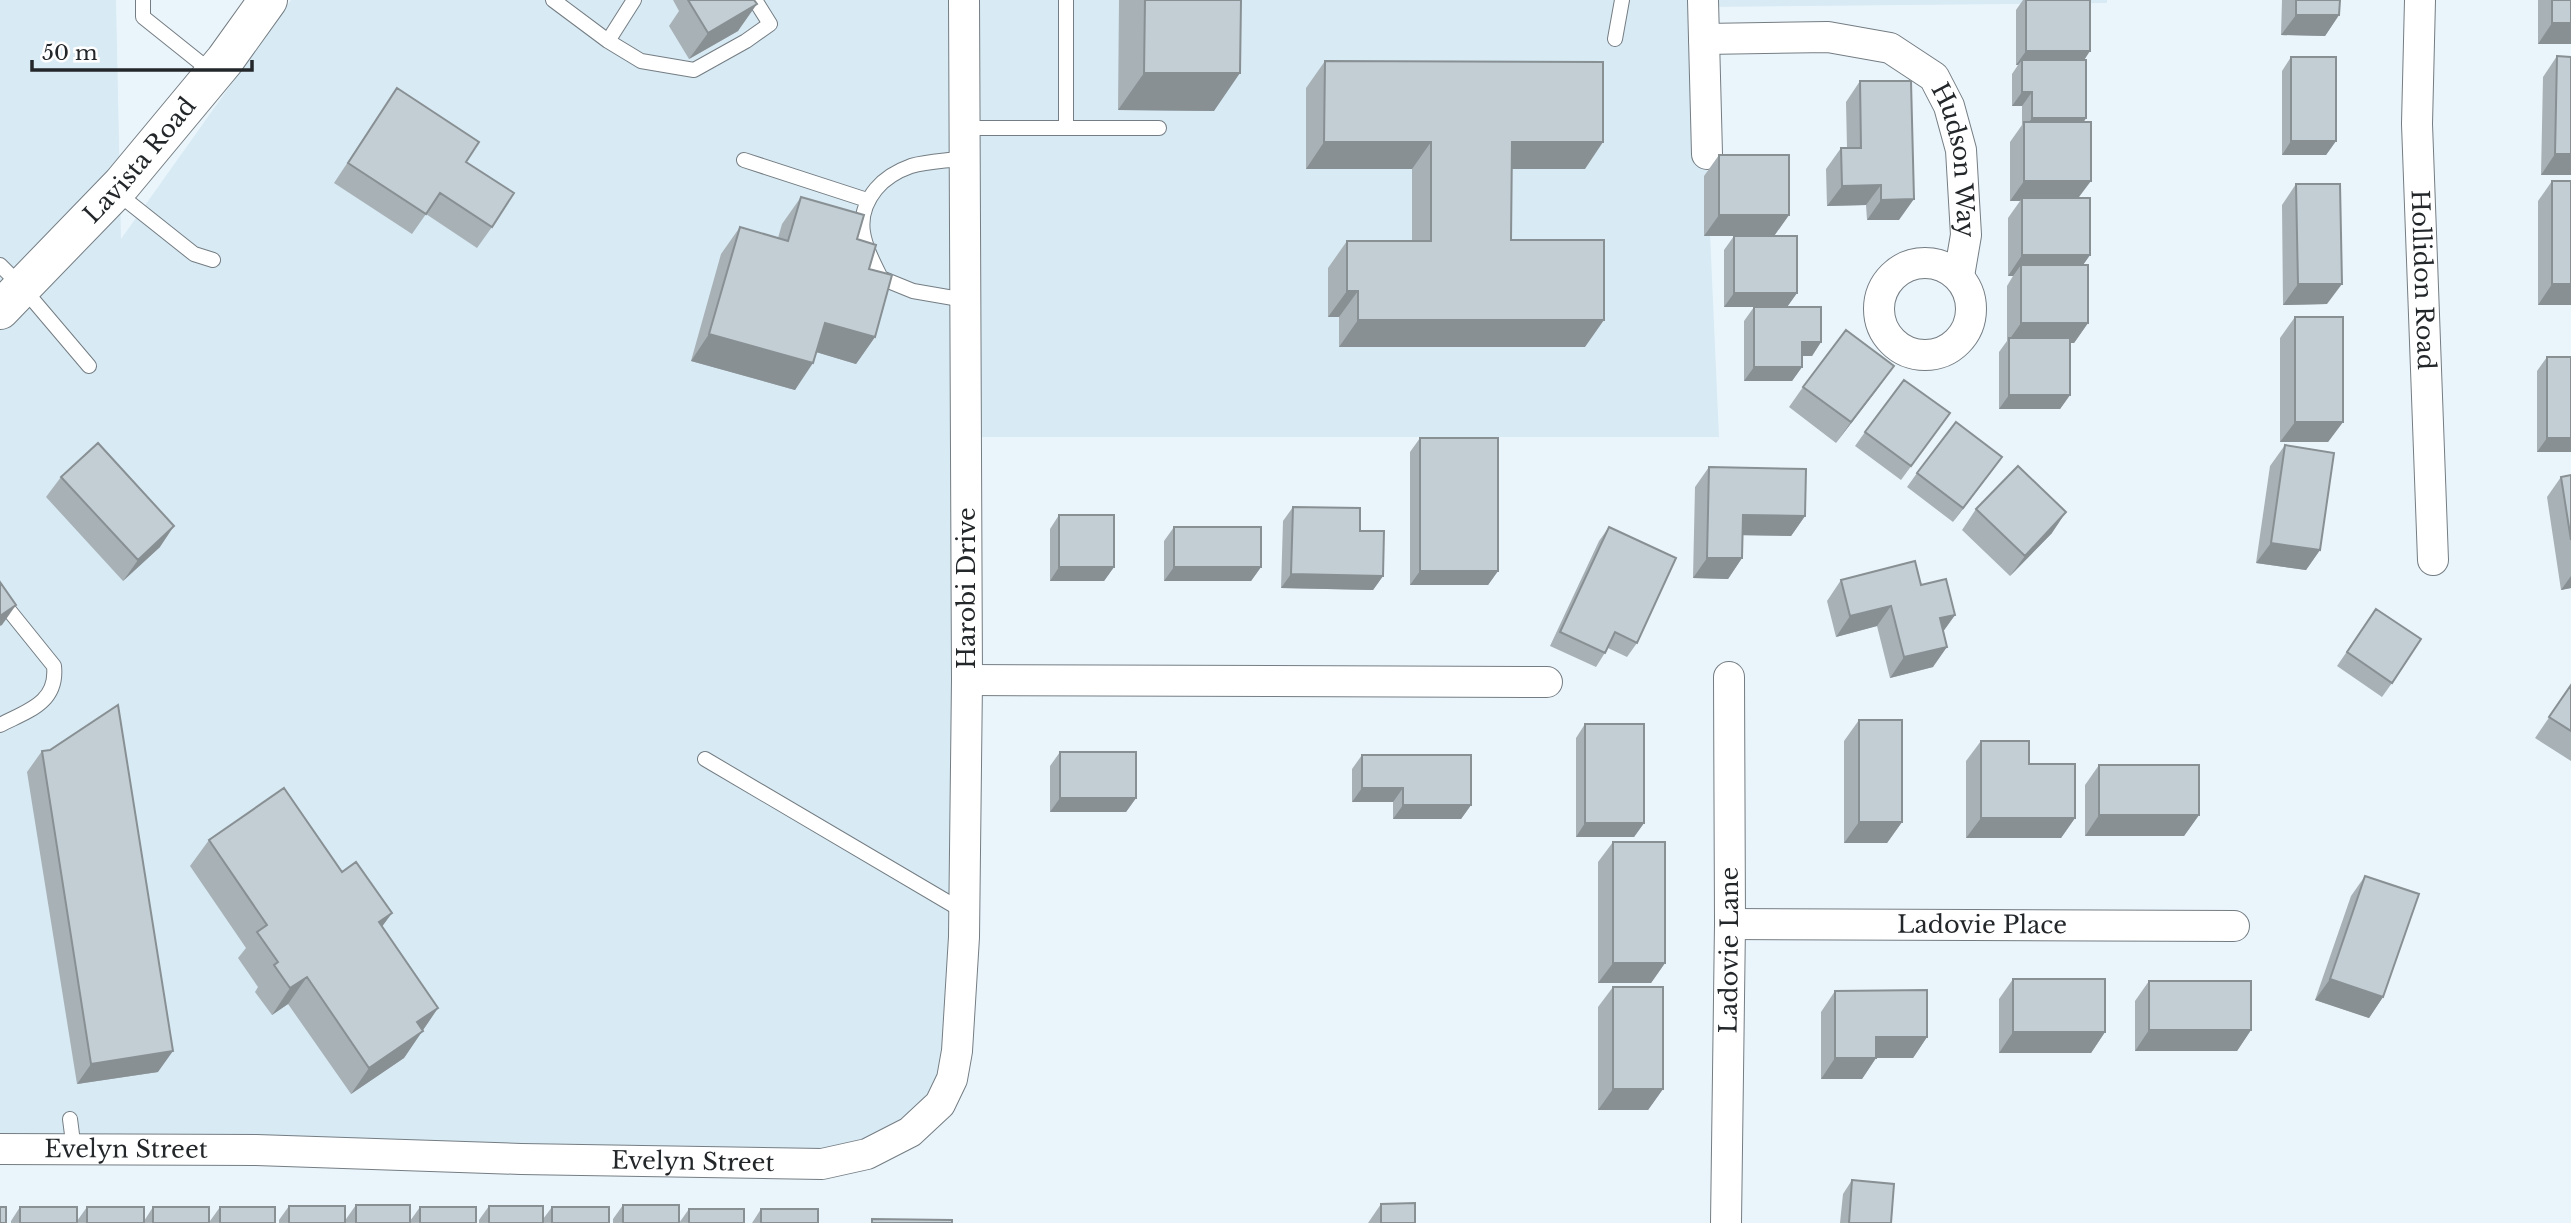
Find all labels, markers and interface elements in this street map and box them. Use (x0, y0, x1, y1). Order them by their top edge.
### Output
scale bar (32, 28, 252, 72)
text: 50 m (42, 40, 98, 66)
street label: Hudson Way (1926, 78, 1981, 239)
street label: Lavista Road (77, 91, 202, 229)
street label: Hollidon Road (2405, 189, 2441, 370)
street label: Harobi Drive (952, 507, 981, 669)
street label: Ladovie Lane (1714, 867, 1744, 1034)
street label: Ladovie Place (1897, 910, 2067, 939)
street label: Evelyn Street (44, 1134, 208, 1164)
street label: Evelyn Street (611, 1145, 775, 1177)

